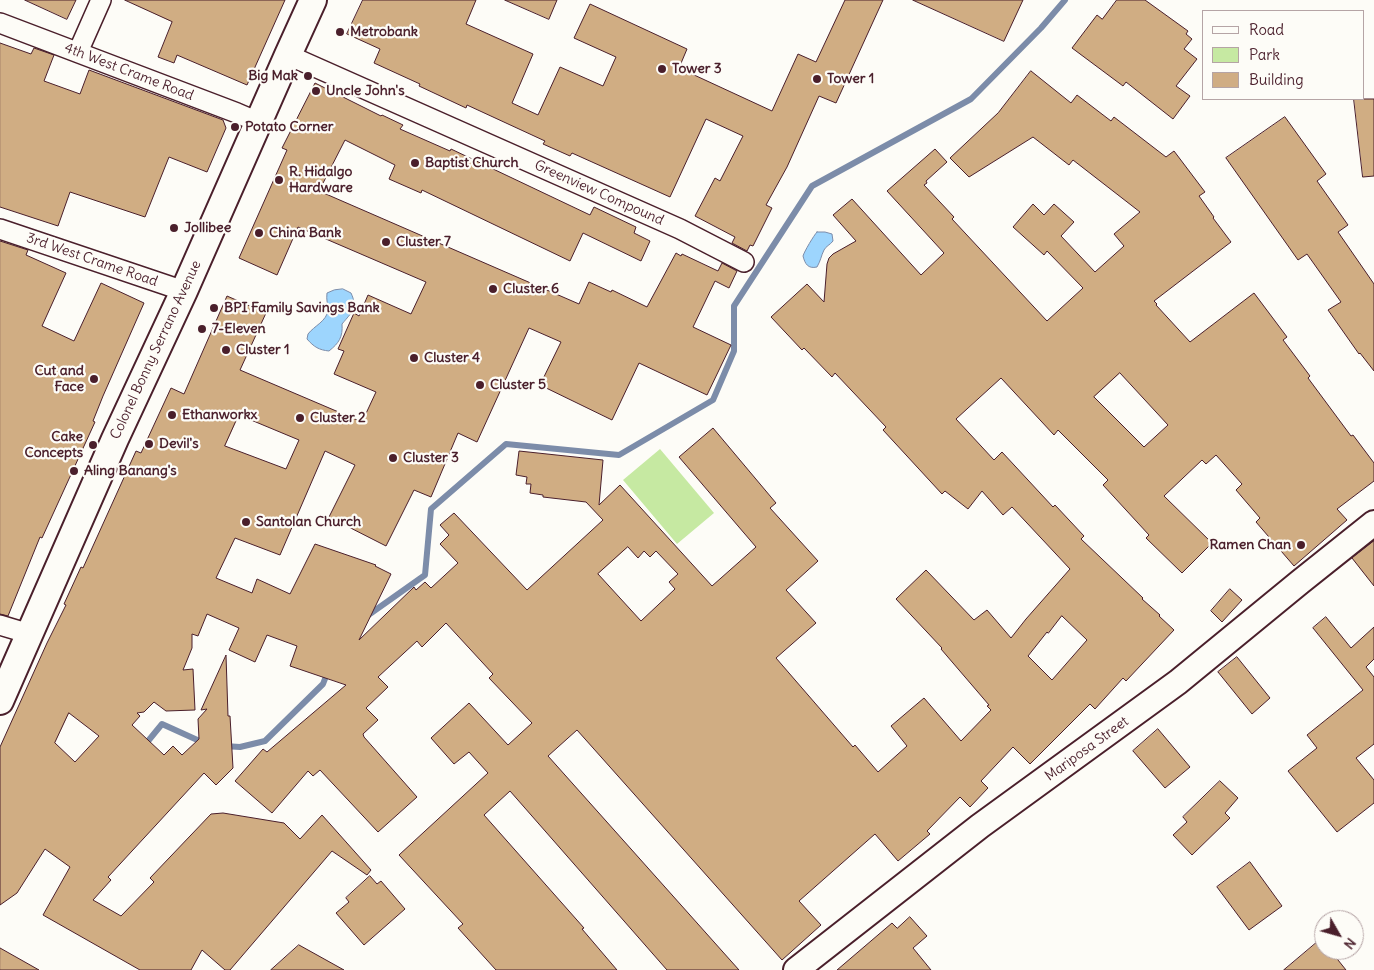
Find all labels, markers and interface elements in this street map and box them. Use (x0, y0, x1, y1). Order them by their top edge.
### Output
legend (1202, 10, 1364, 100)
text: Road (1249, 20, 1284, 39)
place label: Metrobank (350, 24, 418, 40)
marker: Metrobank (334, 26, 346, 38)
street label: 4th West Crame Road (62, 40, 196, 104)
text: Park (1249, 45, 1280, 64)
place label: Tower 3 (672, 61, 722, 77)
marker: Tower 3 (656, 63, 668, 75)
place label: Big Mak (248, 68, 298, 84)
marker: Big Mak (302, 70, 314, 82)
text: Building (1249, 70, 1304, 89)
place label: Tower 1 (827, 71, 874, 87)
marker: Tower 1 (811, 73, 823, 85)
place label: Uncle John's (326, 83, 405, 99)
marker: Uncle John's (310, 85, 322, 97)
place label: Potato Corner (245, 119, 334, 135)
marker: Potato Corner (229, 121, 241, 133)
place label: Baptist Church (425, 155, 519, 171)
marker: Baptist Church (409, 157, 421, 169)
street label: Greenview Compound (532, 157, 666, 229)
place label: R. Hidalgo Hardware (289, 164, 353, 196)
marker: R. Hidalgo Hardware (273, 174, 285, 186)
place label: Jollibee (184, 220, 231, 236)
marker: Jollibee (168, 222, 180, 234)
place label: China Bank (269, 225, 341, 241)
marker: China Bank (253, 227, 265, 239)
street label: 3rd West Crame Road (24, 230, 160, 290)
place label: Cluster 7 (396, 234, 451, 250)
marker: Cluster 7 (380, 236, 392, 248)
street label: Colonel Bonny Serrano Avenue (107, 258, 205, 442)
place label: Cluster 6 (503, 281, 559, 297)
marker: Cluster 6 (487, 283, 499, 295)
place label: BPI Family Savings Bank (224, 300, 380, 316)
marker: BPI Family Savings Bank (208, 302, 220, 314)
place label: 7-Eleven (212, 321, 266, 337)
marker: 7-Eleven (196, 323, 208, 335)
place label: Cluster 1 (236, 342, 290, 358)
marker: Cluster 1 (220, 344, 232, 356)
place label: Cluster 4 (424, 350, 480, 366)
marker: Cluster 4 (408, 352, 420, 364)
place label: Cut and Face (34, 363, 84, 396)
marker: Cut and Face (88, 373, 100, 385)
place label: Cluster 5 (490, 377, 546, 393)
marker: Cluster 5 (474, 379, 486, 391)
place label: Ethanworkx (182, 407, 257, 423)
marker: Ethanworkx (166, 409, 178, 421)
place label: Cluster 2 (310, 410, 366, 426)
marker: Cluster 2 (294, 412, 306, 424)
place label: Cake Concepts (25, 429, 83, 462)
place label: Devil's (159, 436, 199, 452)
marker: Devil's (143, 438, 155, 450)
marker: Cake Concepts (87, 439, 99, 451)
place label: Cluster 3 (403, 450, 459, 466)
marker: Cluster 3 (387, 452, 399, 464)
place label: Aling Banang's (84, 463, 177, 479)
marker: Aling Banang's (68, 465, 80, 477)
place label: Santolan Church (256, 514, 361, 530)
marker: Santolan Church (240, 516, 252, 528)
place label: Ramen Chan (1210, 537, 1291, 553)
marker: Ramen Chan (1295, 539, 1307, 551)
street label: Mariposa Street (1042, 713, 1132, 785)
north arrow (1314, 910, 1364, 960)
text: N (1340, 934, 1360, 953)

